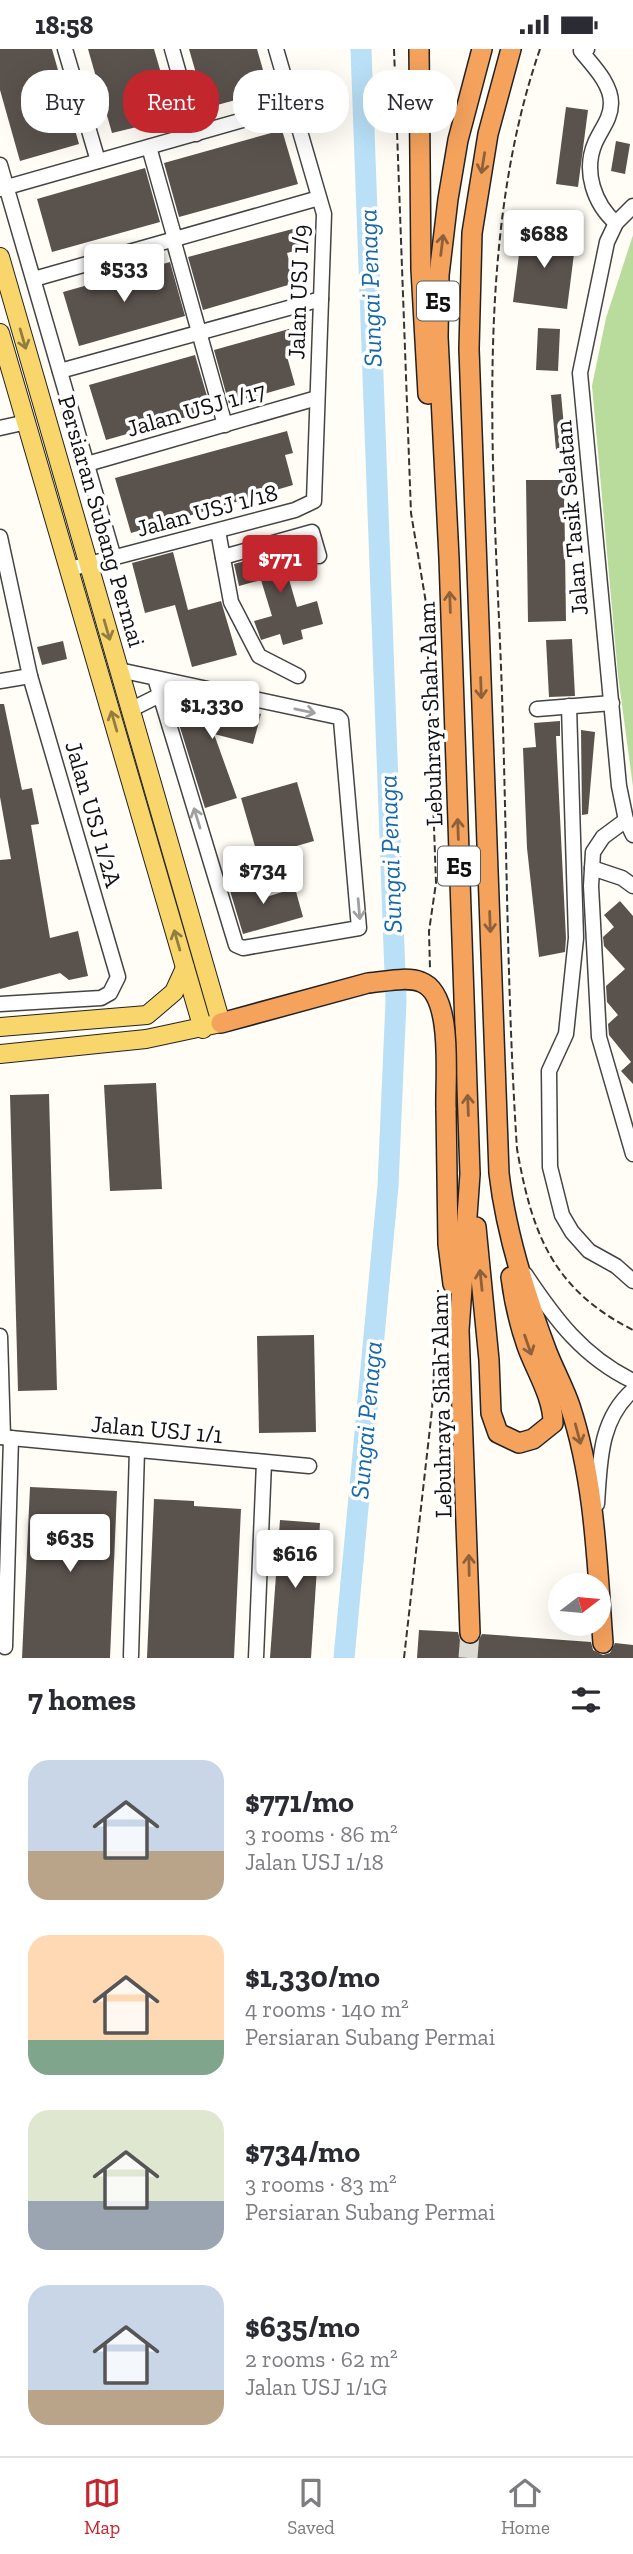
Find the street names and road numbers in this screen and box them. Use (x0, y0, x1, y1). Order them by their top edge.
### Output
street label: Jalan USJ 1/9 (281, 224, 315, 360)
road number: E5 (417, 281, 459, 321)
street label: Jalan USJ 1/17 (123, 375, 269, 443)
street label: Persiaran Subang Permai (52, 392, 152, 651)
street label: Jalan Tasik Selatan (548, 419, 594, 617)
street label: Jalan USJ 1/18 (133, 477, 281, 543)
street label: Lebuhraya Shah Alam (412, 601, 448, 827)
street label: Jalan USJ 1/2A (59, 738, 129, 891)
road number: E5 (438, 846, 480, 885)
street label: Lebuhraya Shah Alam (425, 1293, 457, 1519)
street label: Jalan USJ 1/1 (90, 1409, 224, 1449)

